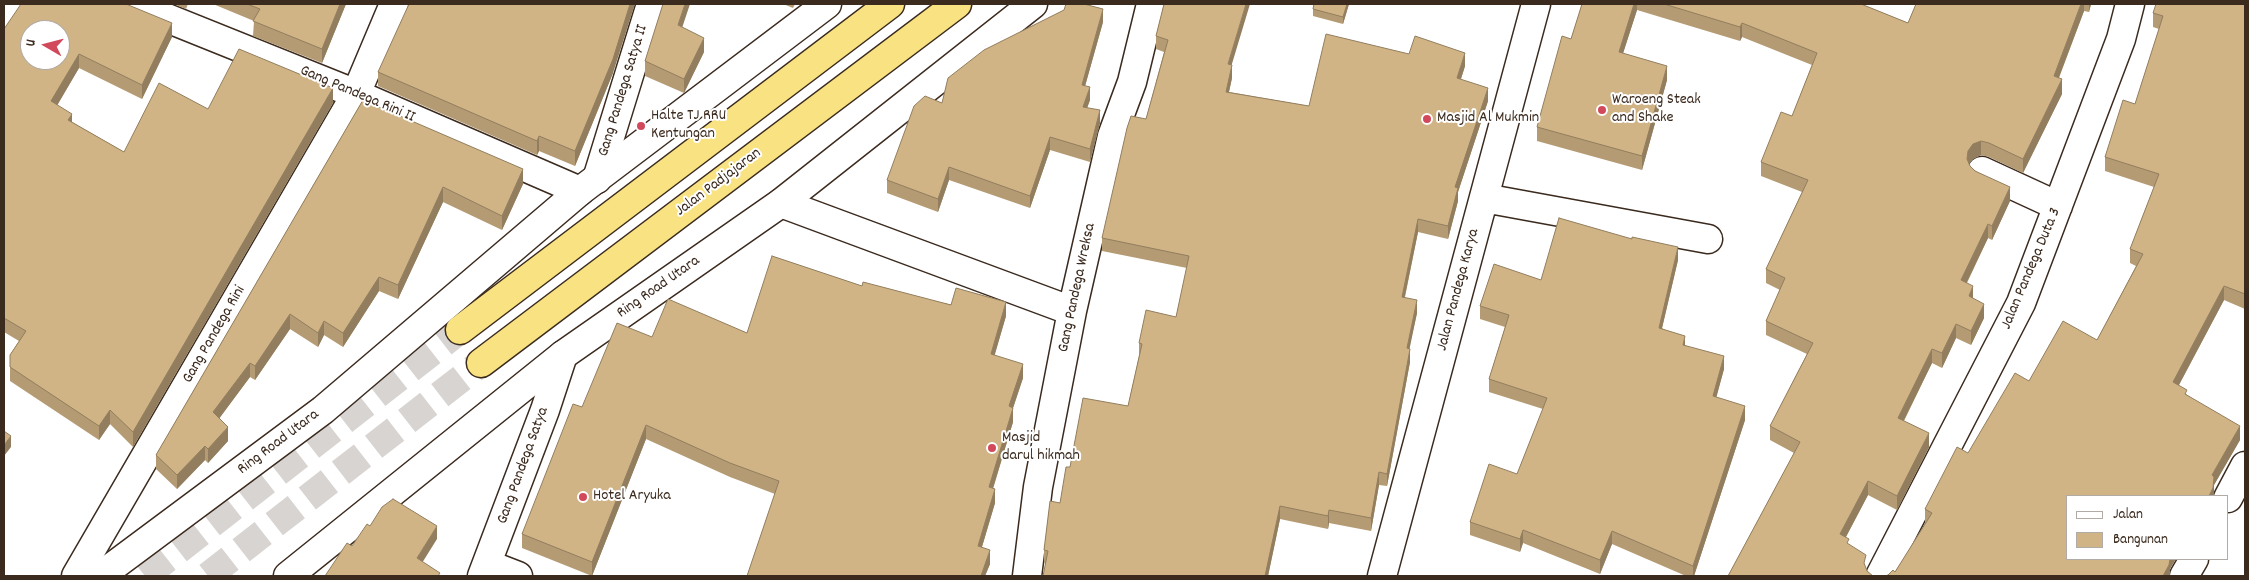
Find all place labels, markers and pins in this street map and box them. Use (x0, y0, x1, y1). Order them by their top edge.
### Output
place label: Waroeng Steak and Shake (1612, 91, 1701, 129)
marker: Waroeng Steak and Shake (1596, 104, 1608, 116)
place label: Halte TJ RRU Kentungan (651, 107, 726, 145)
place label: Masjid Al Mukmin (1437, 109, 1539, 129)
marker: Masjid Al Mukmin (1421, 113, 1433, 125)
marker: Halte TJ RRU Kentungan (635, 120, 647, 132)
place label: Masjid darul hikmah (1002, 429, 1080, 467)
marker: Masjid darul hikmah (986, 442, 998, 454)
place label: Hotel Aryuka (593, 487, 671, 507)
marker: Hotel Aryuka (577, 491, 589, 503)

